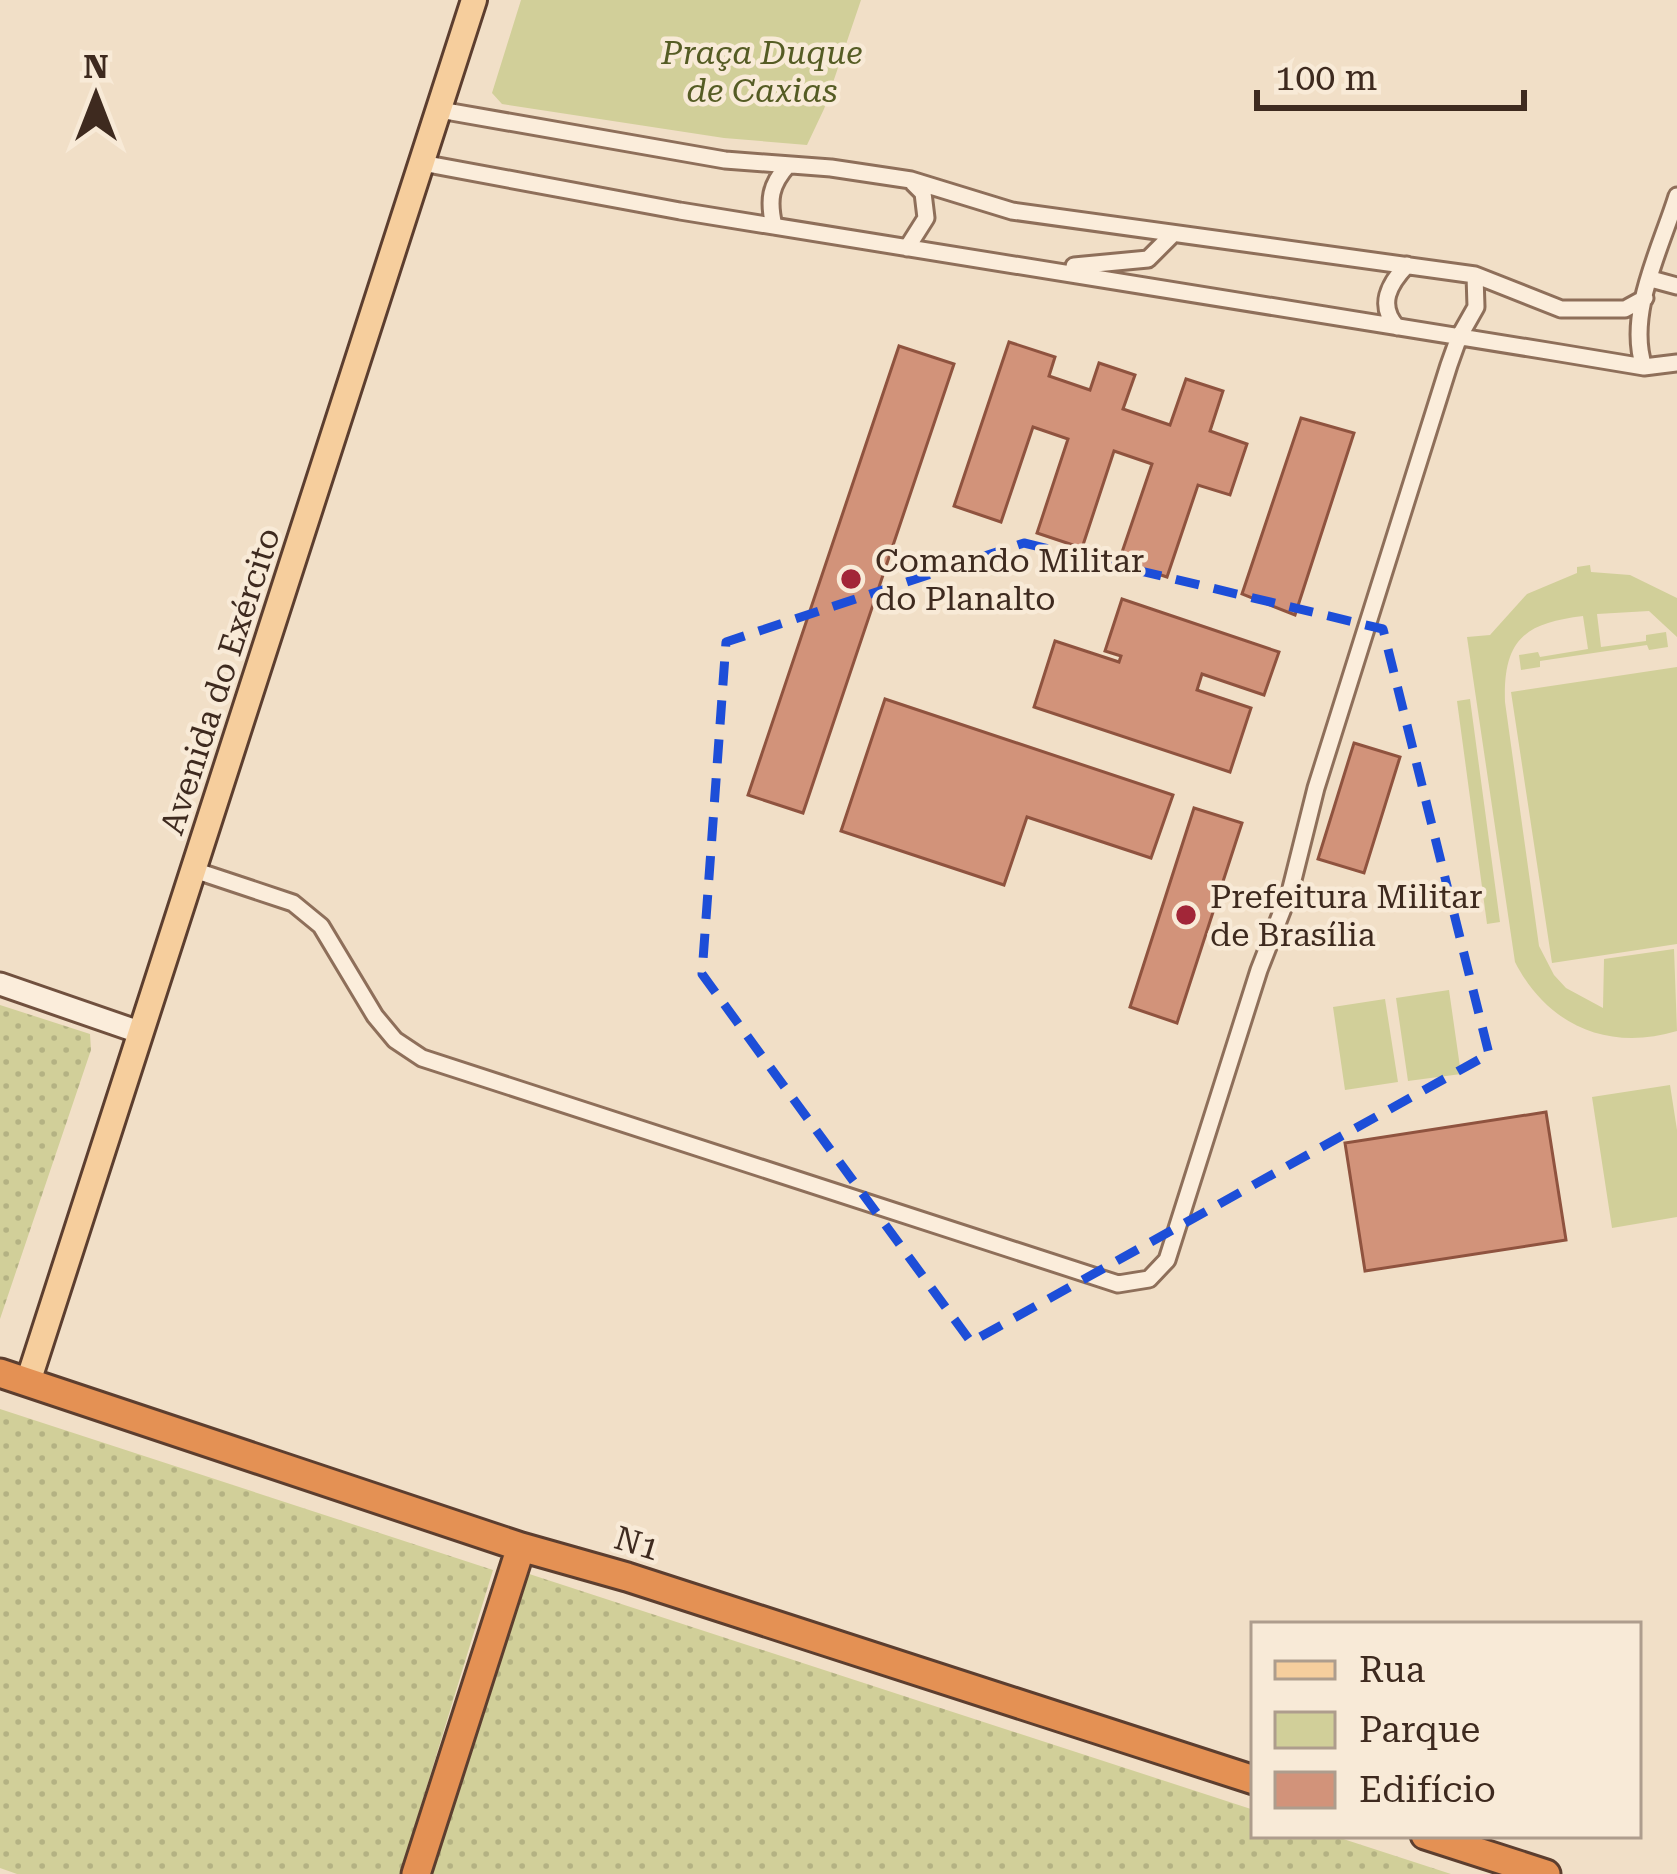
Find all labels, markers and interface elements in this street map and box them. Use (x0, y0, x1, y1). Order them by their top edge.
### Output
park label: Praça Duque de Caxias (660, 33, 863, 110)
north arrow (36, 36, 156, 156)
scale bar (1257, 36, 1524, 110)
text: N (83, 47, 109, 86)
text: 100 m (1275, 57, 1377, 99)
street label: Avenida do Exército (152, 523, 288, 839)
place label: Comando Militar do Planalto (875, 541, 1144, 618)
marker: Comando Militar do Planalto (838, 566, 864, 592)
place label: Prefeitura Militar de Brasília (1210, 877, 1483, 954)
marker: Prefeitura Militar de Brasília (1173, 902, 1199, 928)
street label: N1 (610, 1518, 664, 1568)
legend (1251, 1622, 1641, 1838)
text: Rua (1359, 1649, 1426, 1691)
text: Parque (1359, 1709, 1480, 1751)
text: Edifício (1359, 1769, 1496, 1811)

